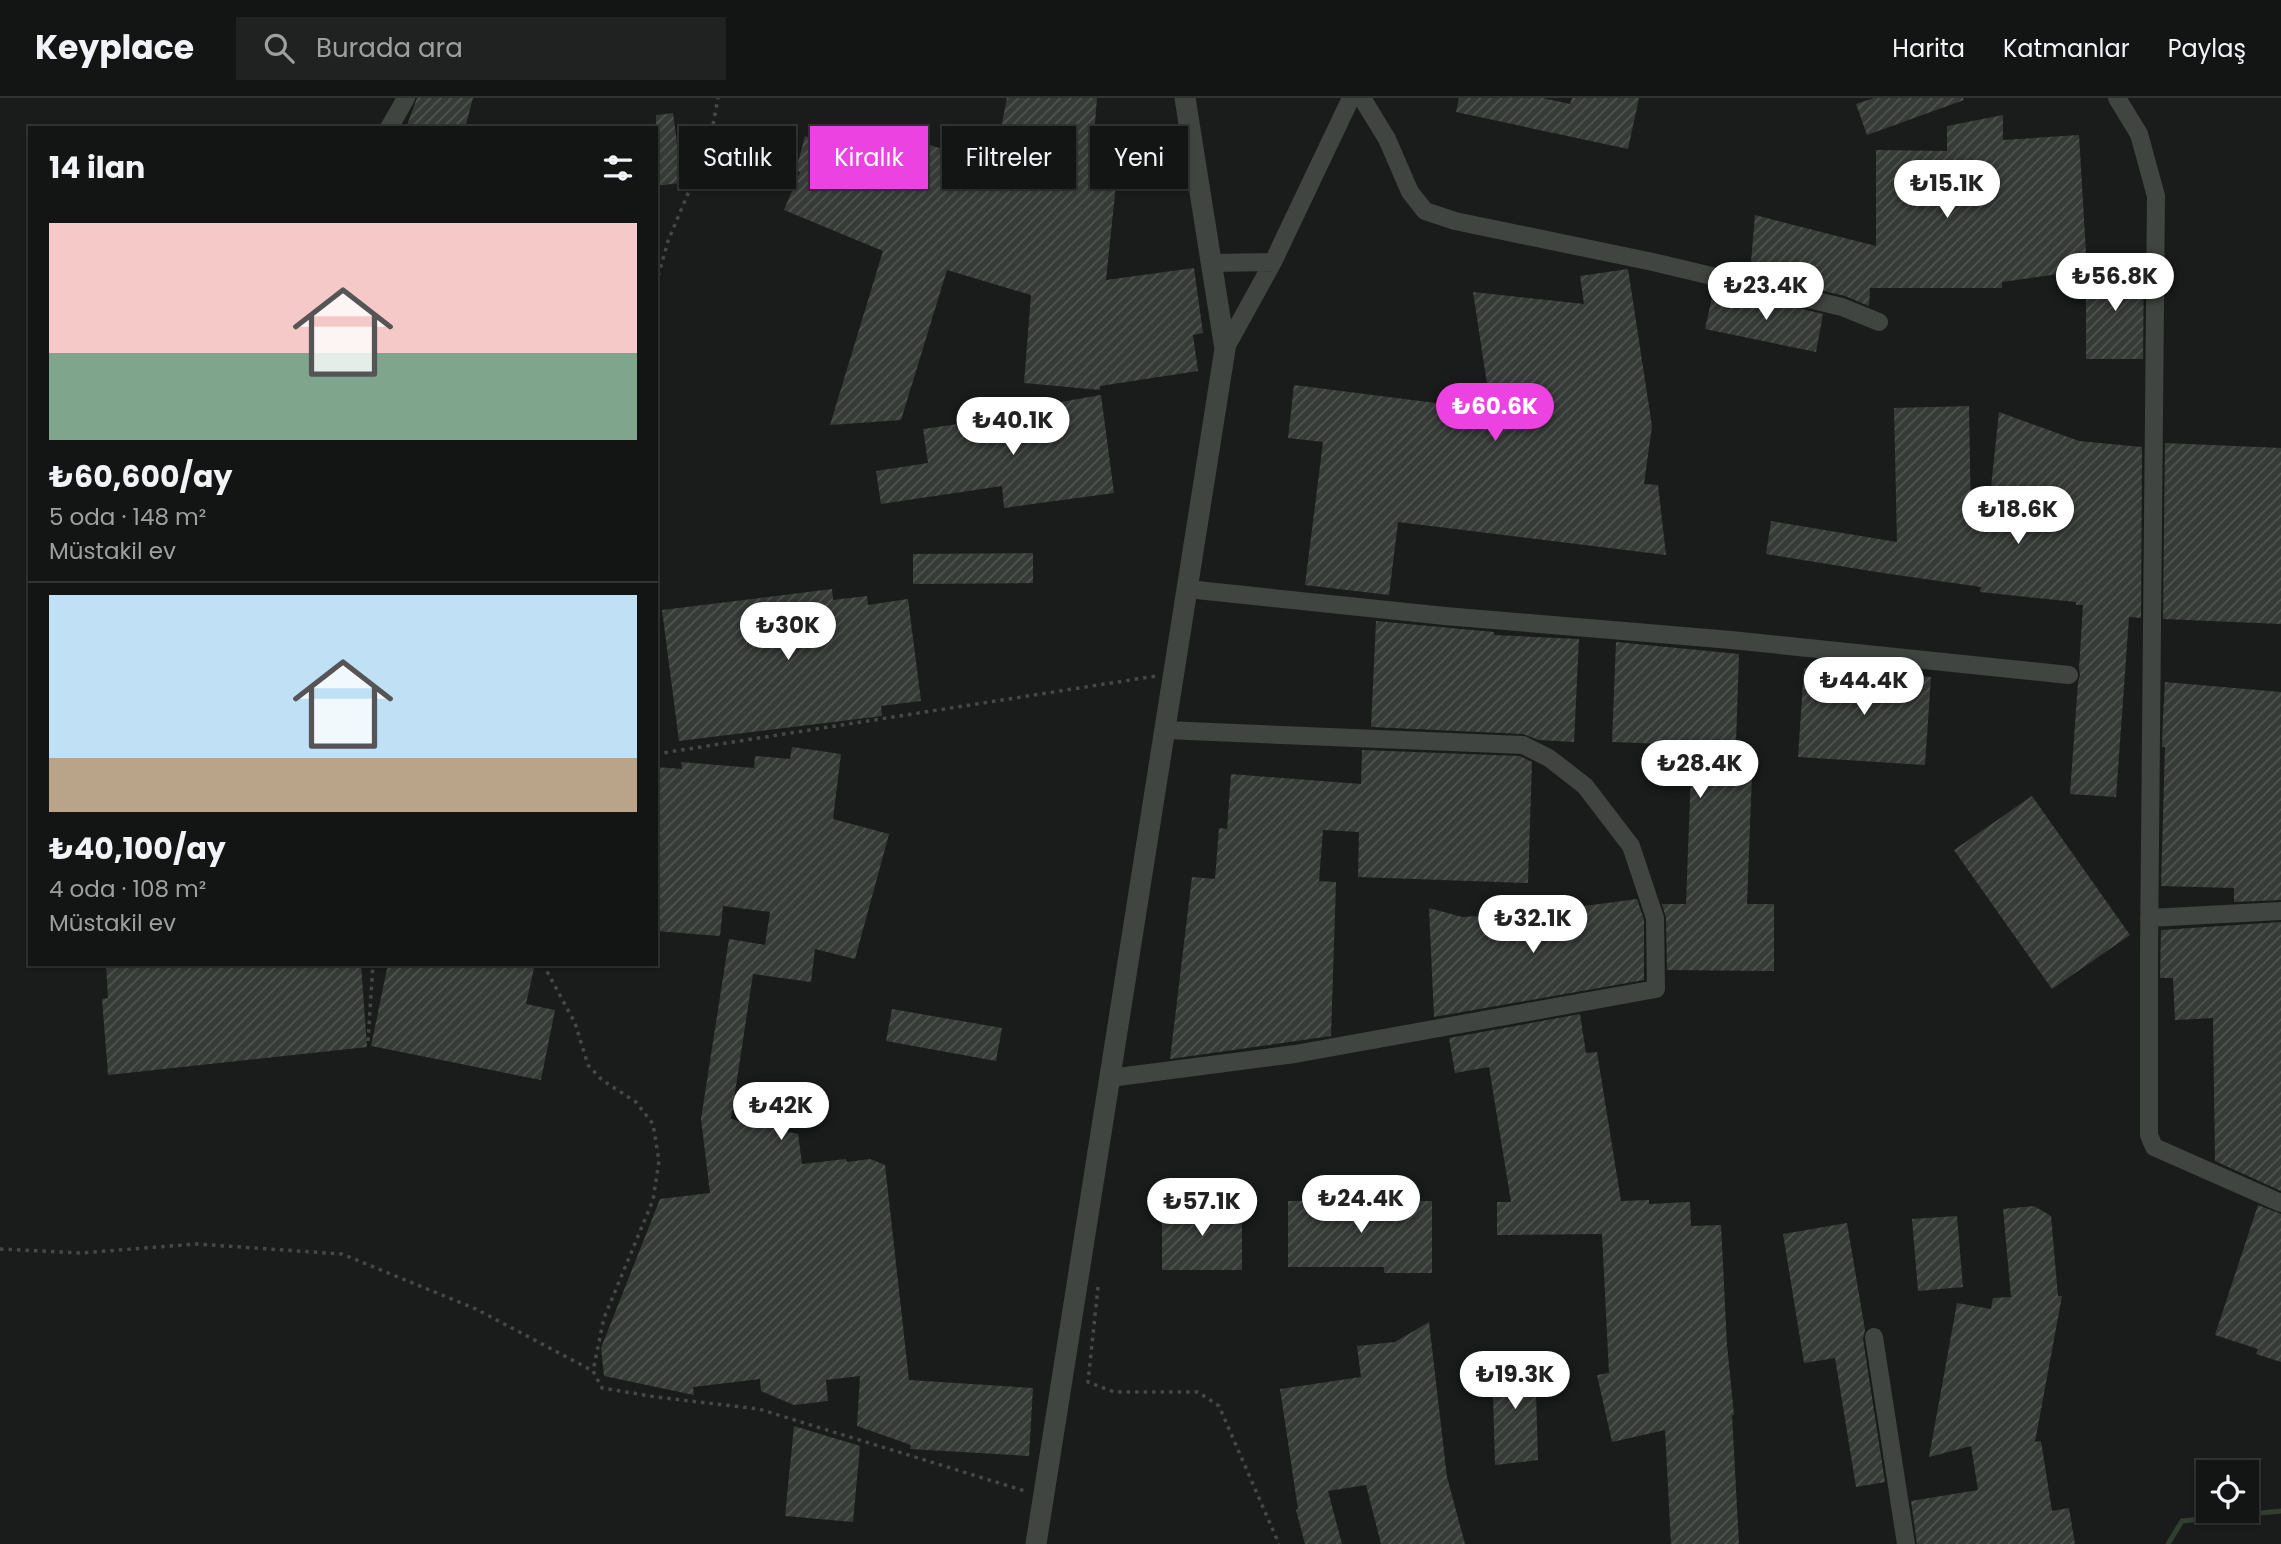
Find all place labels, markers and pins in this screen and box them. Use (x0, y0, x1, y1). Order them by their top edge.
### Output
pin: ₺15.1K (1890, 160, 2004, 220)
pin: ₺56.8K (2058, 254, 2172, 313)
pin: ₺23.4K (1709, 262, 1823, 322)
pin: ₺60.6K (1438, 384, 1552, 443)
pin: ₺40.1K (956, 398, 1070, 457)
pin: ₺18.6K (1961, 486, 2075, 546)
pin: ₺30K (747, 602, 829, 662)
pin: ₺44.4K (1807, 658, 1921, 717)
pin: ₺28.4K (1643, 740, 1757, 800)
pin: ₺32.1K (1476, 896, 1590, 955)
pin: ₺42K (740, 1082, 822, 1142)
pin: ₺24.4K (1304, 1176, 1418, 1235)
pin: ₺57.1K (1145, 1178, 1259, 1238)
pin: ₺19.3K (1458, 1352, 1572, 1411)

